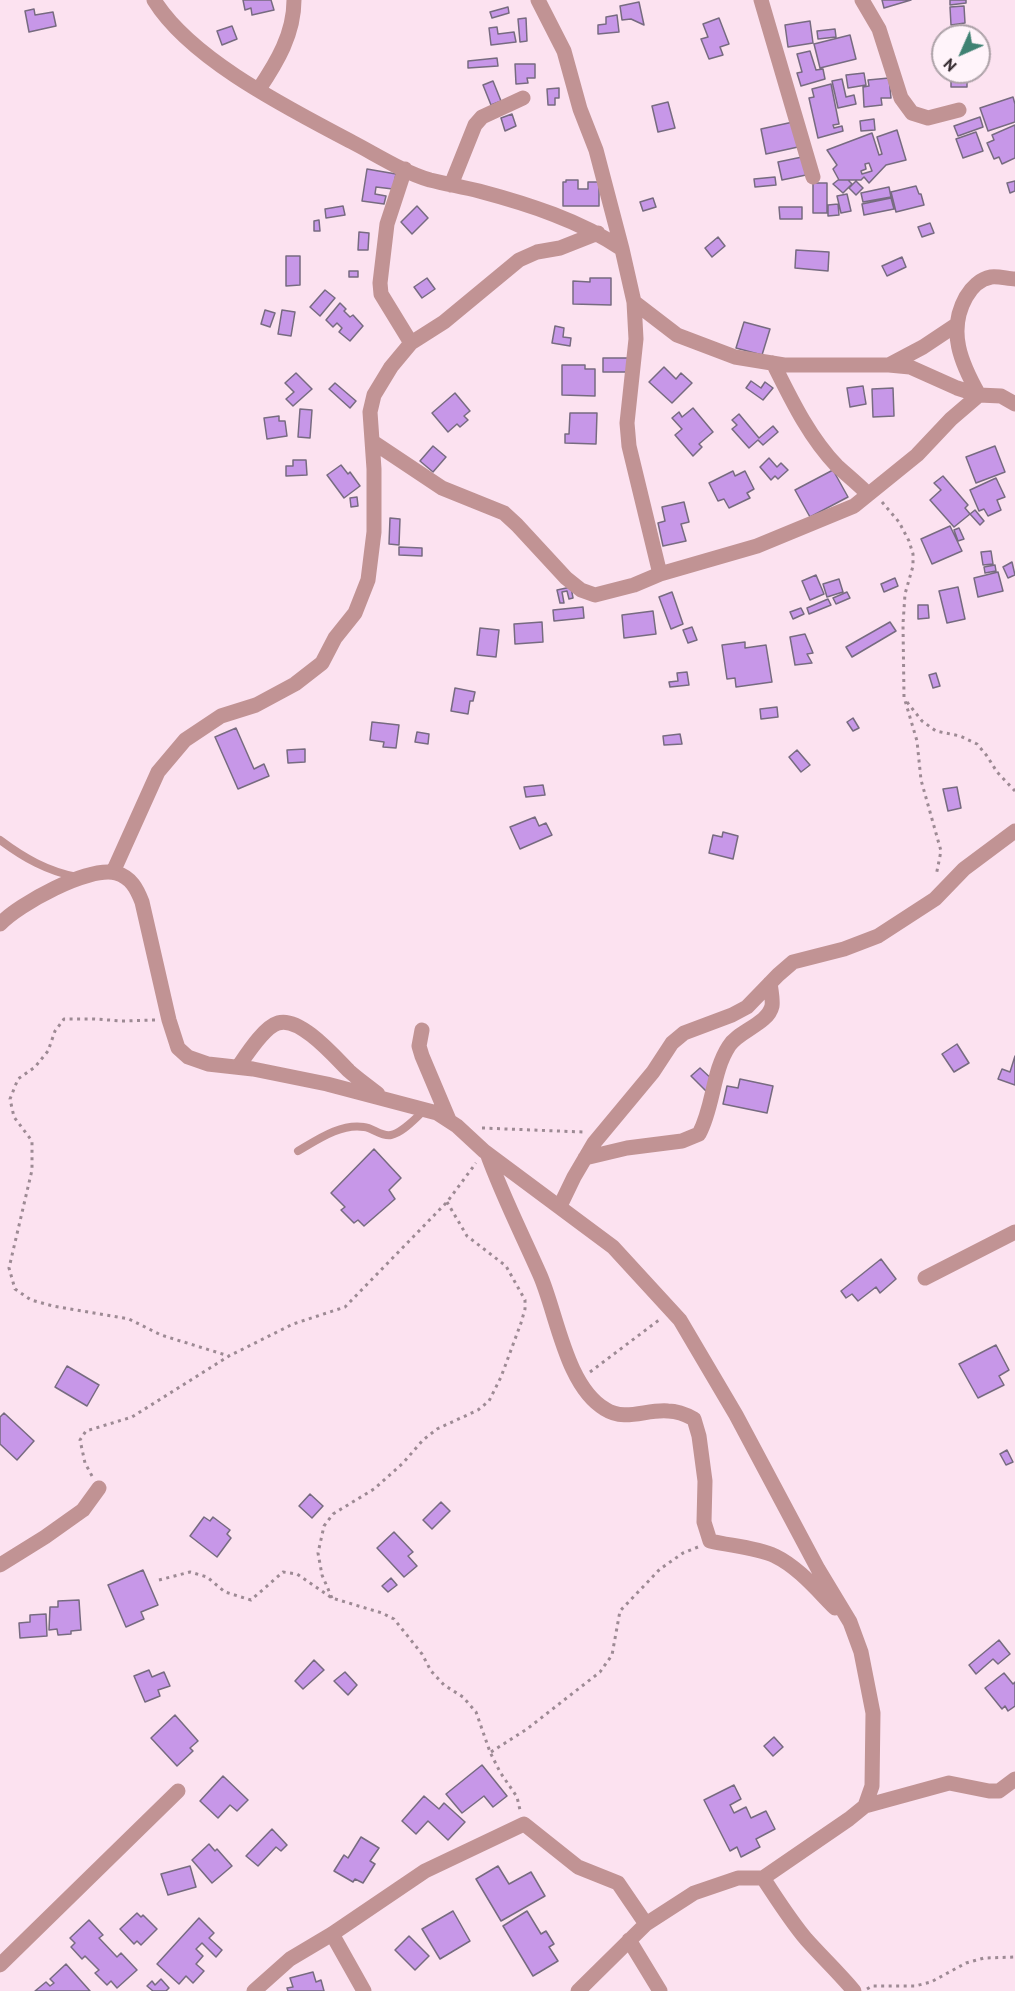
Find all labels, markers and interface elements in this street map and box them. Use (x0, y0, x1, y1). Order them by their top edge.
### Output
north arrow (931, 24, 991, 84)
text: N (939, 55, 960, 76)

